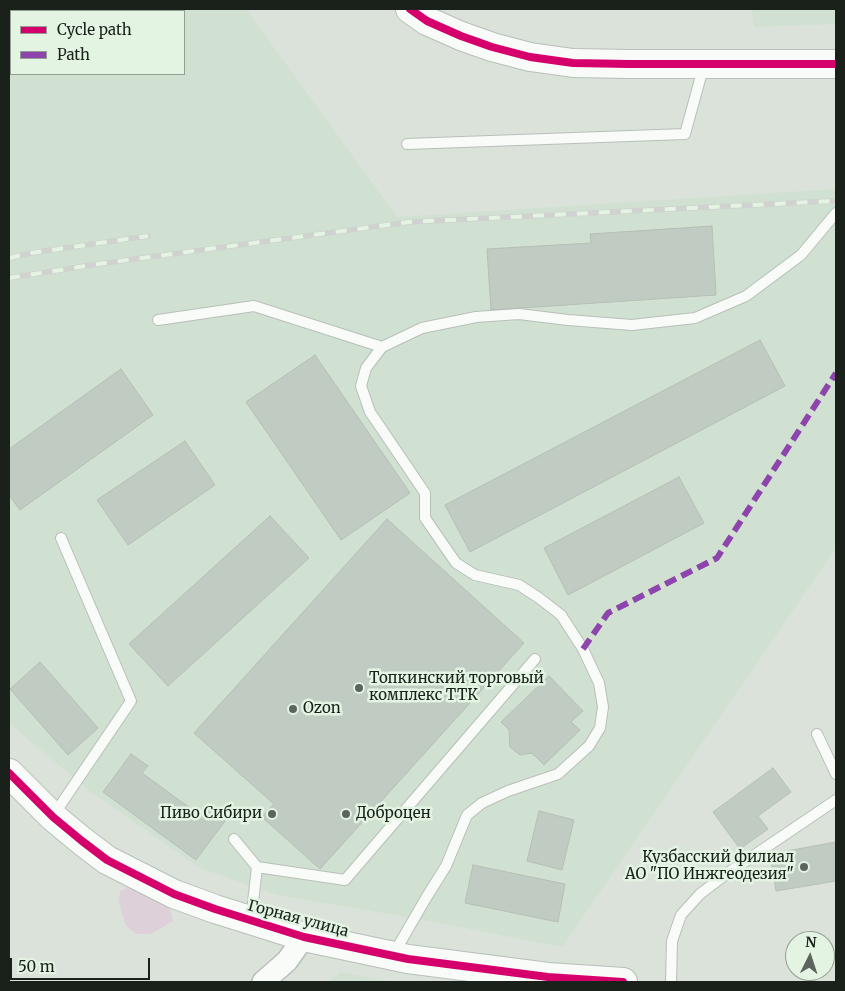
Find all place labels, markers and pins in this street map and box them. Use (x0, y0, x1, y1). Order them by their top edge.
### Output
place label: Топкинский торговый комплекс ТТК (369, 670, 544, 705)
marker: Топкинский торговый комплекс ТТК (353, 682, 365, 694)
place label: Ozon (303, 700, 341, 718)
marker: Ozon (287, 703, 299, 715)
place label: Пиво Сибири (160, 805, 262, 823)
place label: Доброцен (356, 805, 431, 823)
marker: Пиво Сибири (266, 808, 278, 820)
marker: Доброцен (340, 808, 352, 820)
place label: Кузбасский филиал АО "ПО Инжгеодезия" (625, 849, 794, 884)
marker: Кузбасский филиал АО "ПО Инжгеодезия" (798, 861, 810, 873)

